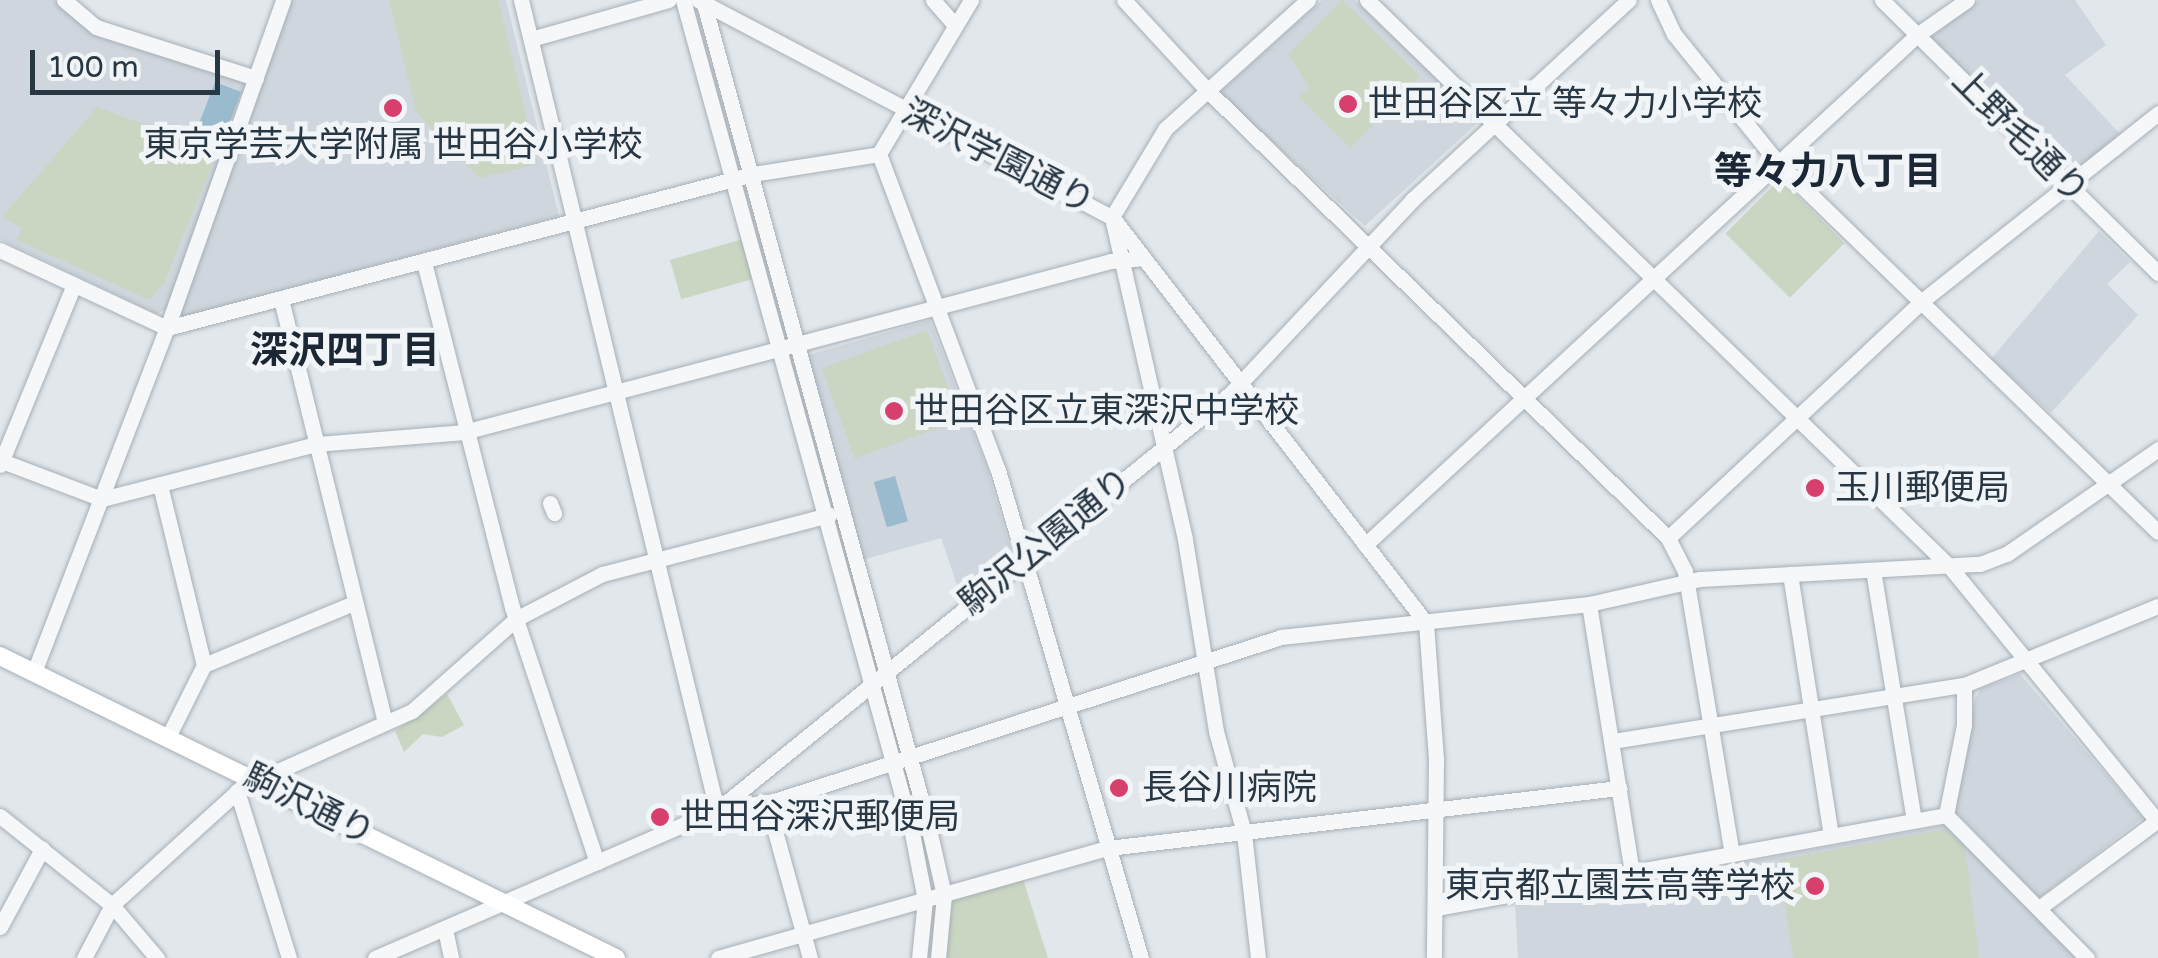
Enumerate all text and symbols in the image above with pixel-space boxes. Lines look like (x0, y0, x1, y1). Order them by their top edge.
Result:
scale bar (35, 30, 225, 92)
text: 100 m (47, 49, 139, 86)
street label: 上野毛通り (1943, 59, 2097, 213)
place label: 世田谷区立 等々力小学校 (1368, 83, 1762, 125)
street label: 深沢学園通り (895, 91, 1101, 223)
marker: 世田谷区立 等々力小学校 (1337, 93, 1359, 115)
marker: 東京学芸大学附属 世田谷小学校 (382, 97, 404, 119)
place label: 東京学芸大学附属 世田谷小学校 (143, 124, 643, 166)
district label: 等々力八丁目 (1714, 150, 1942, 196)
district label: 深沢四丁目 (250, 329, 440, 375)
place label: 世田谷区立東深沢中学校 (914, 390, 1299, 432)
marker: 世田谷区立東深沢中学校 (883, 400, 905, 422)
street label: 駒沢公園通り (951, 460, 1141, 624)
place label: 玉川郵便局 (1835, 467, 2010, 509)
marker: 玉川郵便局 (1804, 477, 1826, 499)
street label: 駒沢通り (237, 755, 381, 855)
place label: 長谷川病院 (1142, 767, 1317, 809)
marker: 長谷川病院 (1106, 775, 1132, 801)
place label: 世田谷深沢郵便局 (680, 796, 960, 838)
marker: 世田谷深沢郵便局 (649, 806, 671, 828)
place label: 東京都立園芸高等学校 (1445, 865, 1795, 907)
marker: 東京都立園芸高等学校 (1804, 875, 1826, 897)

